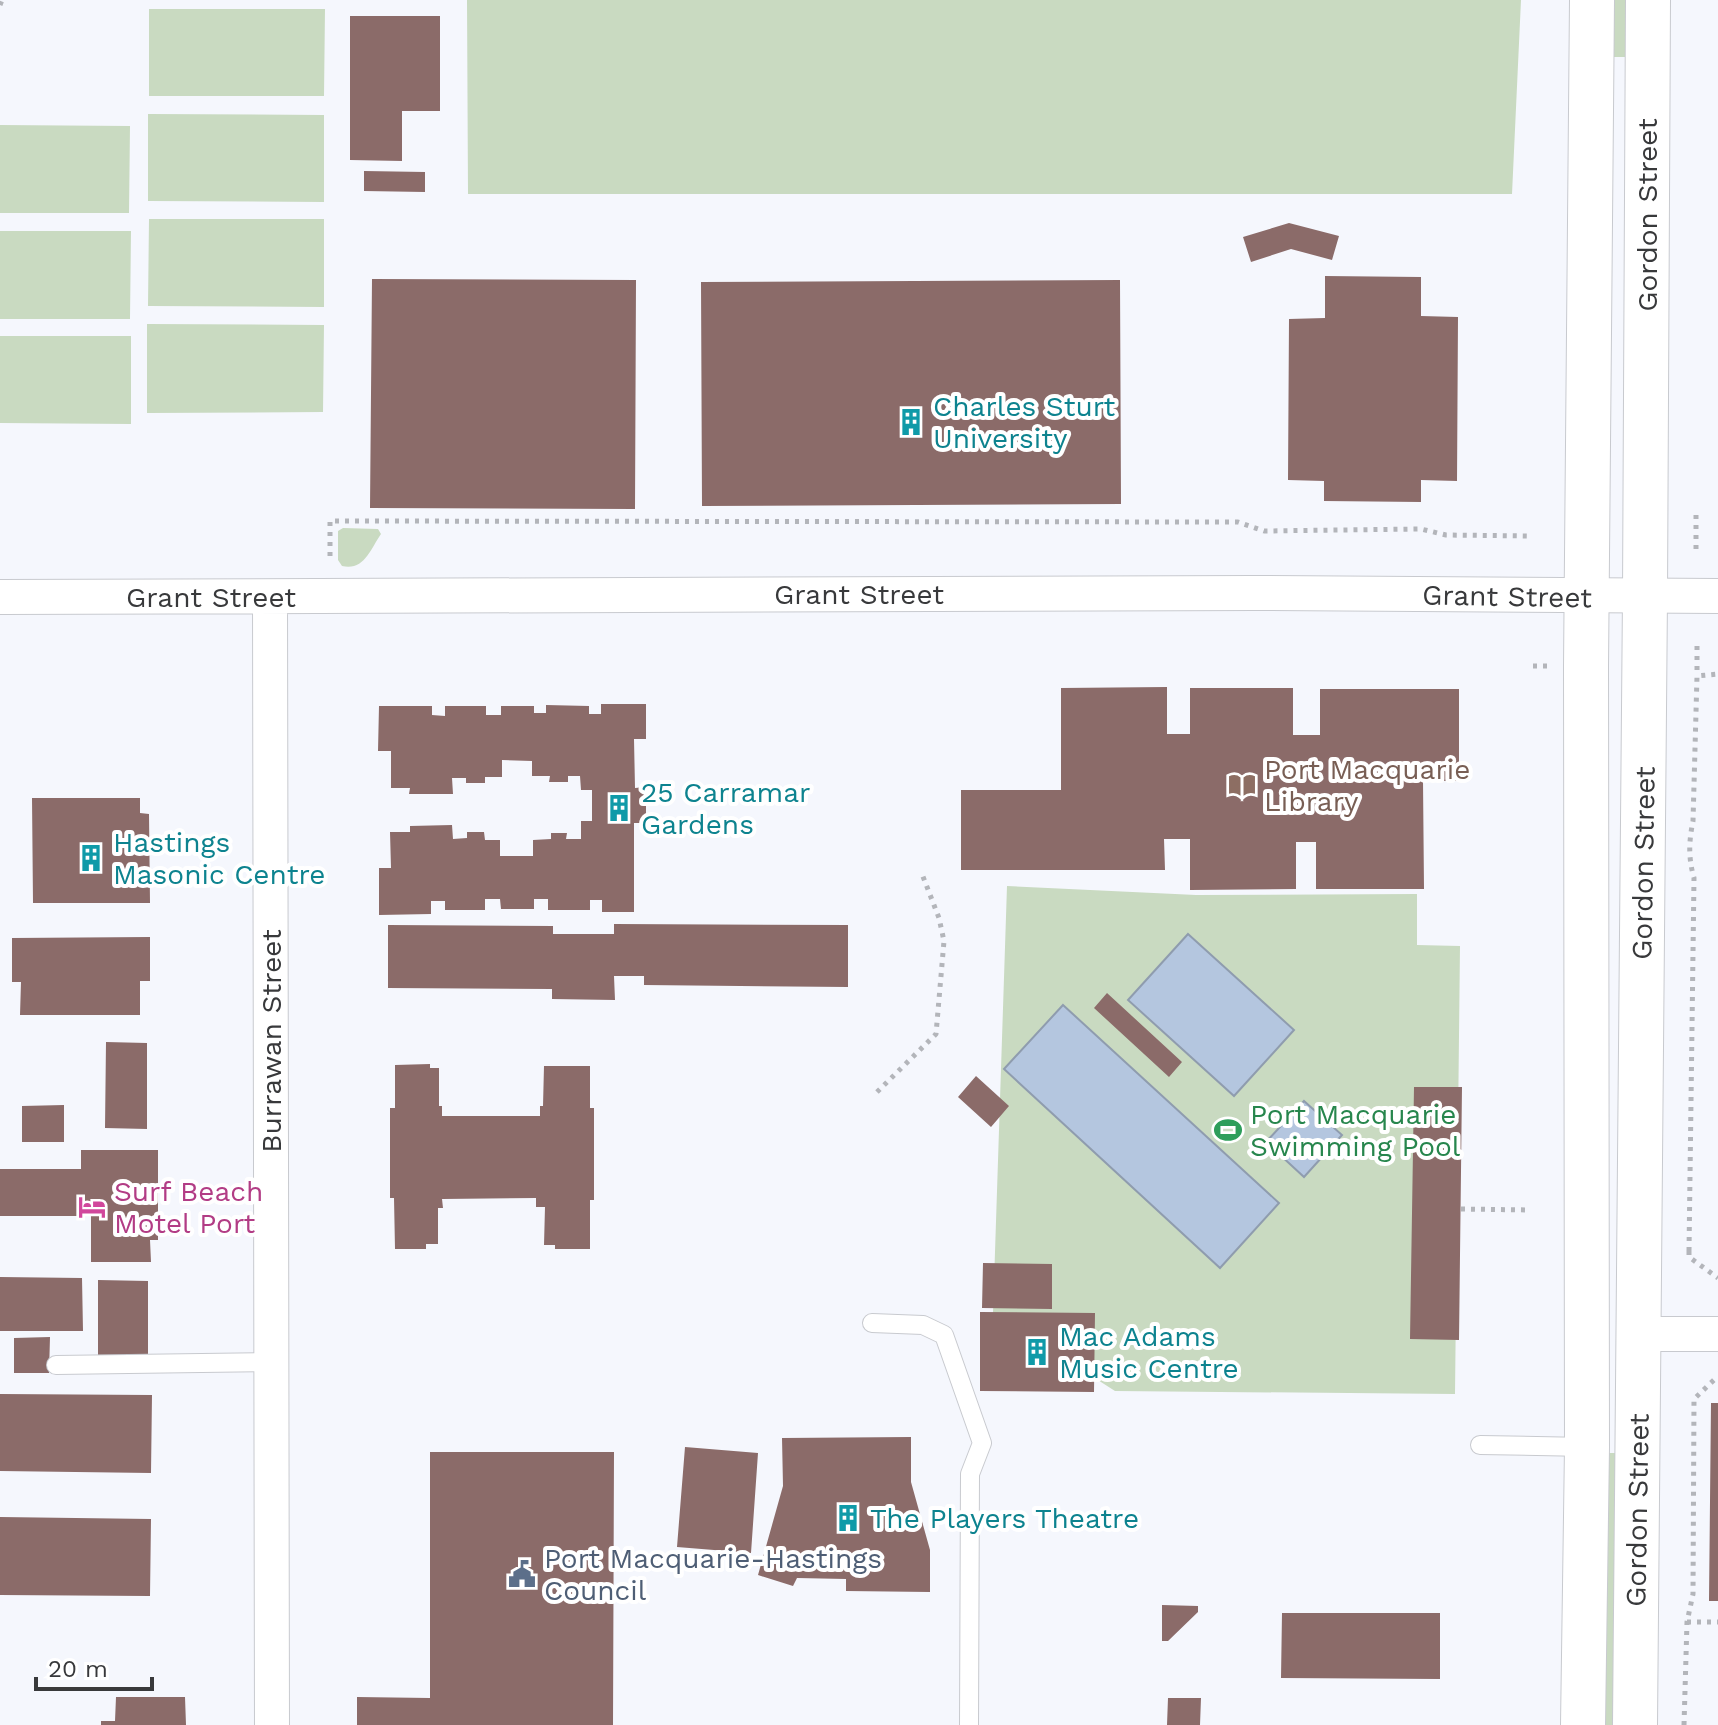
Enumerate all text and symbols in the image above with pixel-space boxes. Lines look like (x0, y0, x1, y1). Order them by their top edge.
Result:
street label: Gordon Street (1631, 118, 1664, 312)
place label: Charles Sturt University (933, 390, 1115, 455)
building icon: Charles Sturt University (896, 407, 926, 437)
street label: Grant Street (774, 578, 944, 611)
street label: Grant Street (1422, 579, 1592, 614)
street label: Grant Street (126, 581, 296, 614)
place label: Port Macquarie Library (1264, 753, 1470, 818)
street label: Gordon Street (1625, 766, 1662, 960)
library icon: Port Macquarie Library (1227, 770, 1257, 800)
place label: 25 Carramar Gardens (641, 776, 811, 841)
building icon: 25 Carramar Gardens (604, 793, 634, 823)
place label: Hastings Masonic Centre (113, 826, 326, 891)
building icon: Hastings Masonic Centre (76, 843, 106, 873)
street label: Burrawan Street (255, 929, 288, 1153)
place label: Port Macquarie Swimming Pool (1250, 1098, 1461, 1163)
sports icon: Port Macquarie Swimming Pool (1213, 1115, 1243, 1145)
place label: Surf Beach Motel Port (114, 1175, 263, 1240)
hotel icon: Surf Beach Motel Port (77, 1192, 107, 1222)
place label: Mac Adams Music Centre (1059, 1320, 1239, 1385)
building icon: Mac Adams Music Centre (1022, 1337, 1052, 1367)
street label: Gordon Street (1619, 1413, 1656, 1607)
place label: The Players Theatre (870, 1502, 1139, 1535)
building icon: The Players Theatre (833, 1503, 863, 1533)
place label: Port Macquarie-Hastings Council (544, 1542, 882, 1607)
public building icon: Port Macquarie-Hastings Council (507, 1559, 537, 1589)
scale bar (36, 1641, 152, 1691)
text: 20 m (48, 1655, 108, 1683)

